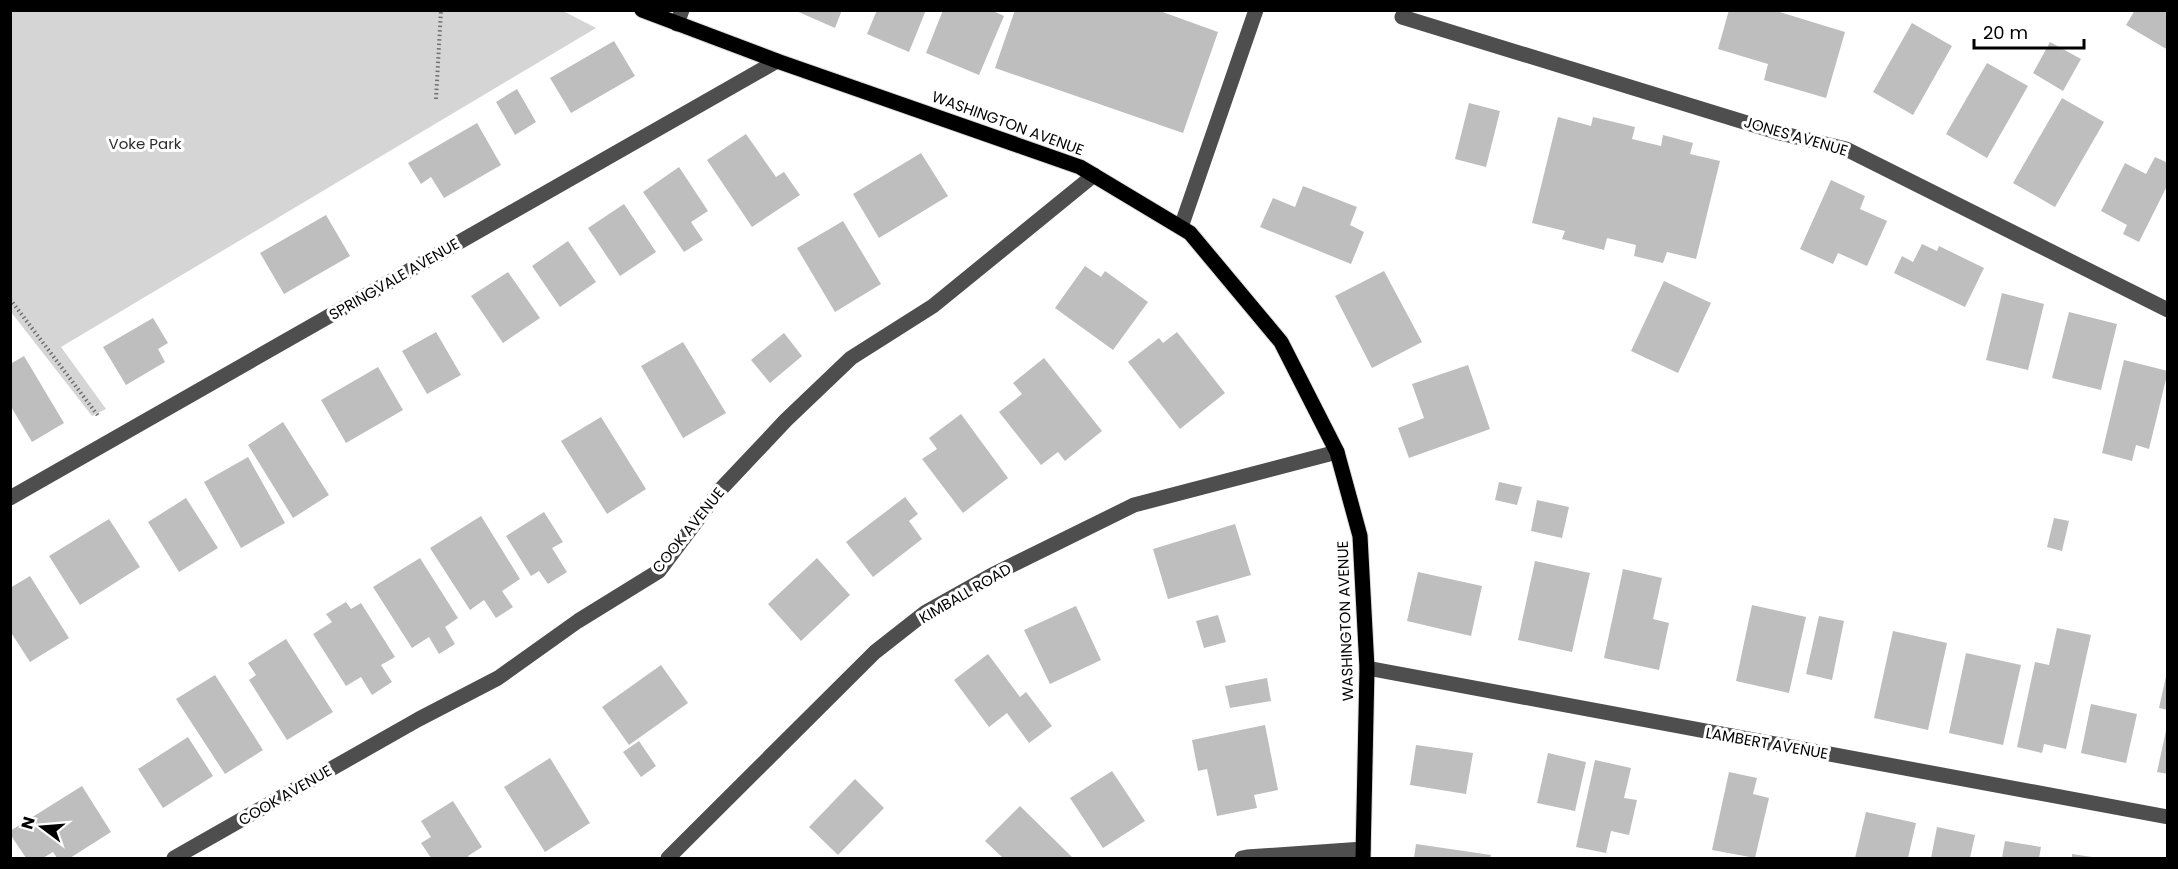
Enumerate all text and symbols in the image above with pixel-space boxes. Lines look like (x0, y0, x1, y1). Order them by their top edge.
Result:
scale bar (1974, 12, 2084, 50)
text: 20 m (1983, 20, 2028, 45)
street label: WASHINGTON AVENUE (929, 86, 1087, 160)
street label: JONES AVENUE (1742, 111, 1850, 161)
park label: Voke Park (109, 133, 182, 154)
street label: SPRINGVALE AVENUE (325, 233, 463, 325)
street label: COOK AVENUE (647, 483, 729, 577)
street label: WASHINGTON AVENUE (1332, 540, 1358, 702)
street label: KIMBALL ROAD (915, 558, 1015, 628)
street label: LAMBERT AVENUE (1704, 722, 1830, 764)
street label: COOK AVENUE (235, 760, 335, 830)
north arrow (12, 797, 72, 857)
text: N (15, 814, 41, 832)

